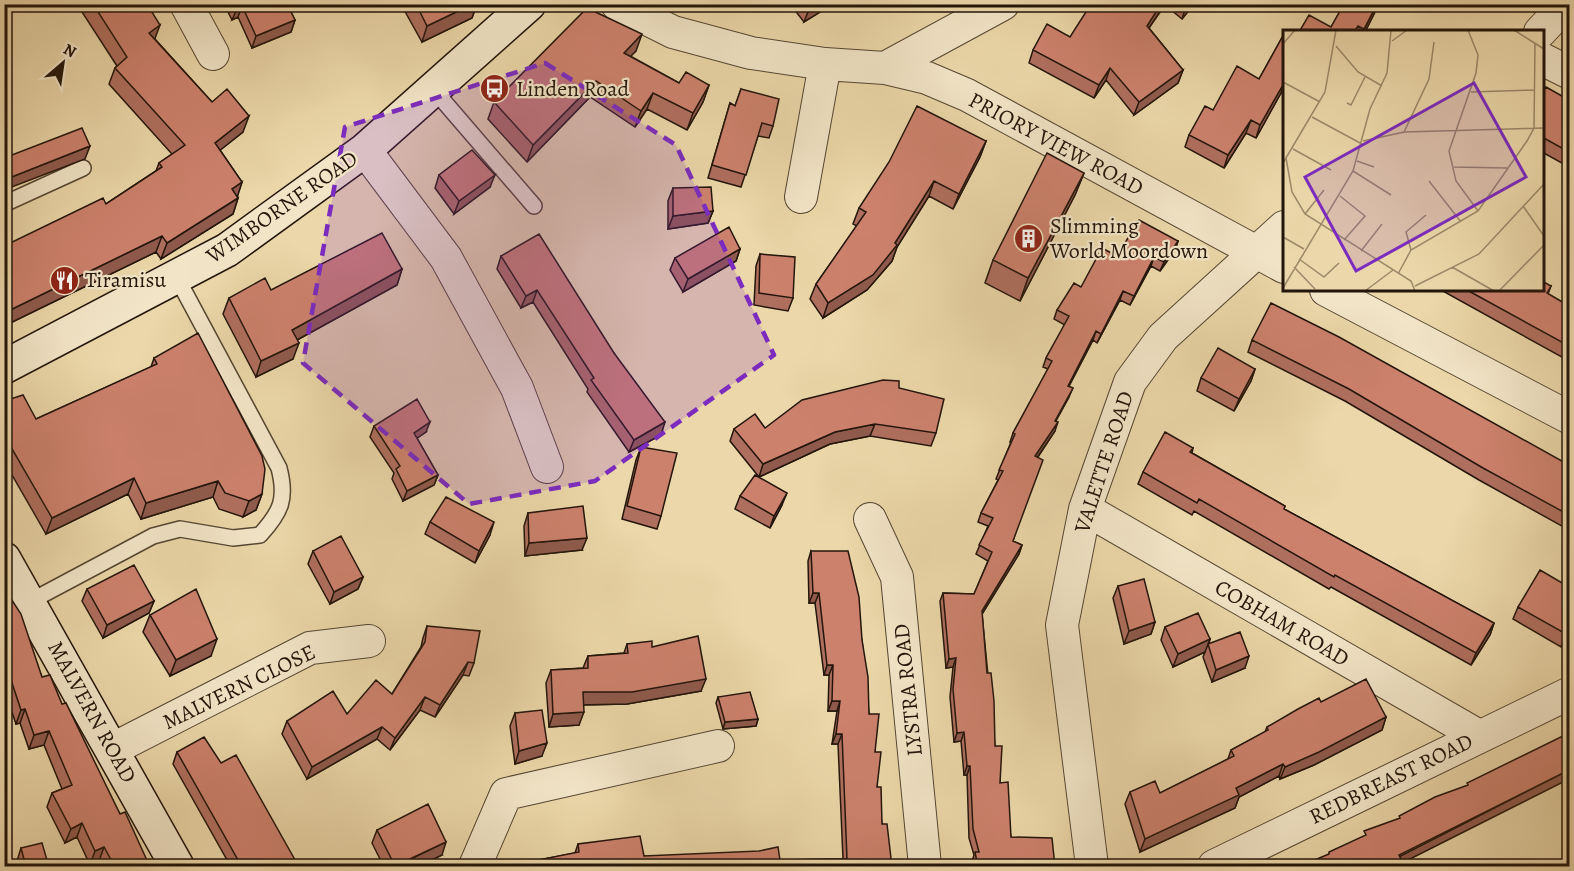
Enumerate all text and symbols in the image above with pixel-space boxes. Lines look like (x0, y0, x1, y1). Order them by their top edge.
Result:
inset map (1283, 30, 1544, 291)
north arrow (33, 33, 93, 93)
text: N (59, 38, 81, 63)
bus stop icon: Linden Road (479, 73, 511, 105)
place label: Linden Road (516, 74, 629, 104)
street label: PRIORY VIEW ROAD (963, 85, 1149, 203)
street label: WIMBORNE ROAD (199, 143, 364, 271)
place label: Slimming World Moordown (1049, 211, 1208, 266)
building icon: Slimming World Moordown (1013, 223, 1045, 255)
restaurant icon: Tiramisu (48, 264, 80, 296)
place label: Tiramisu (85, 265, 166, 295)
street label: VALETTE ROAD (1067, 387, 1141, 538)
street label: COBHAM ROAD (1209, 572, 1355, 674)
street label: LYSTRA ROAD (886, 622, 930, 758)
street label: MALVERN ROAD (40, 635, 144, 789)
street label: MALVERN CLOSE (158, 637, 320, 737)
street label: REDBREAST ROAD (1304, 726, 1478, 832)

